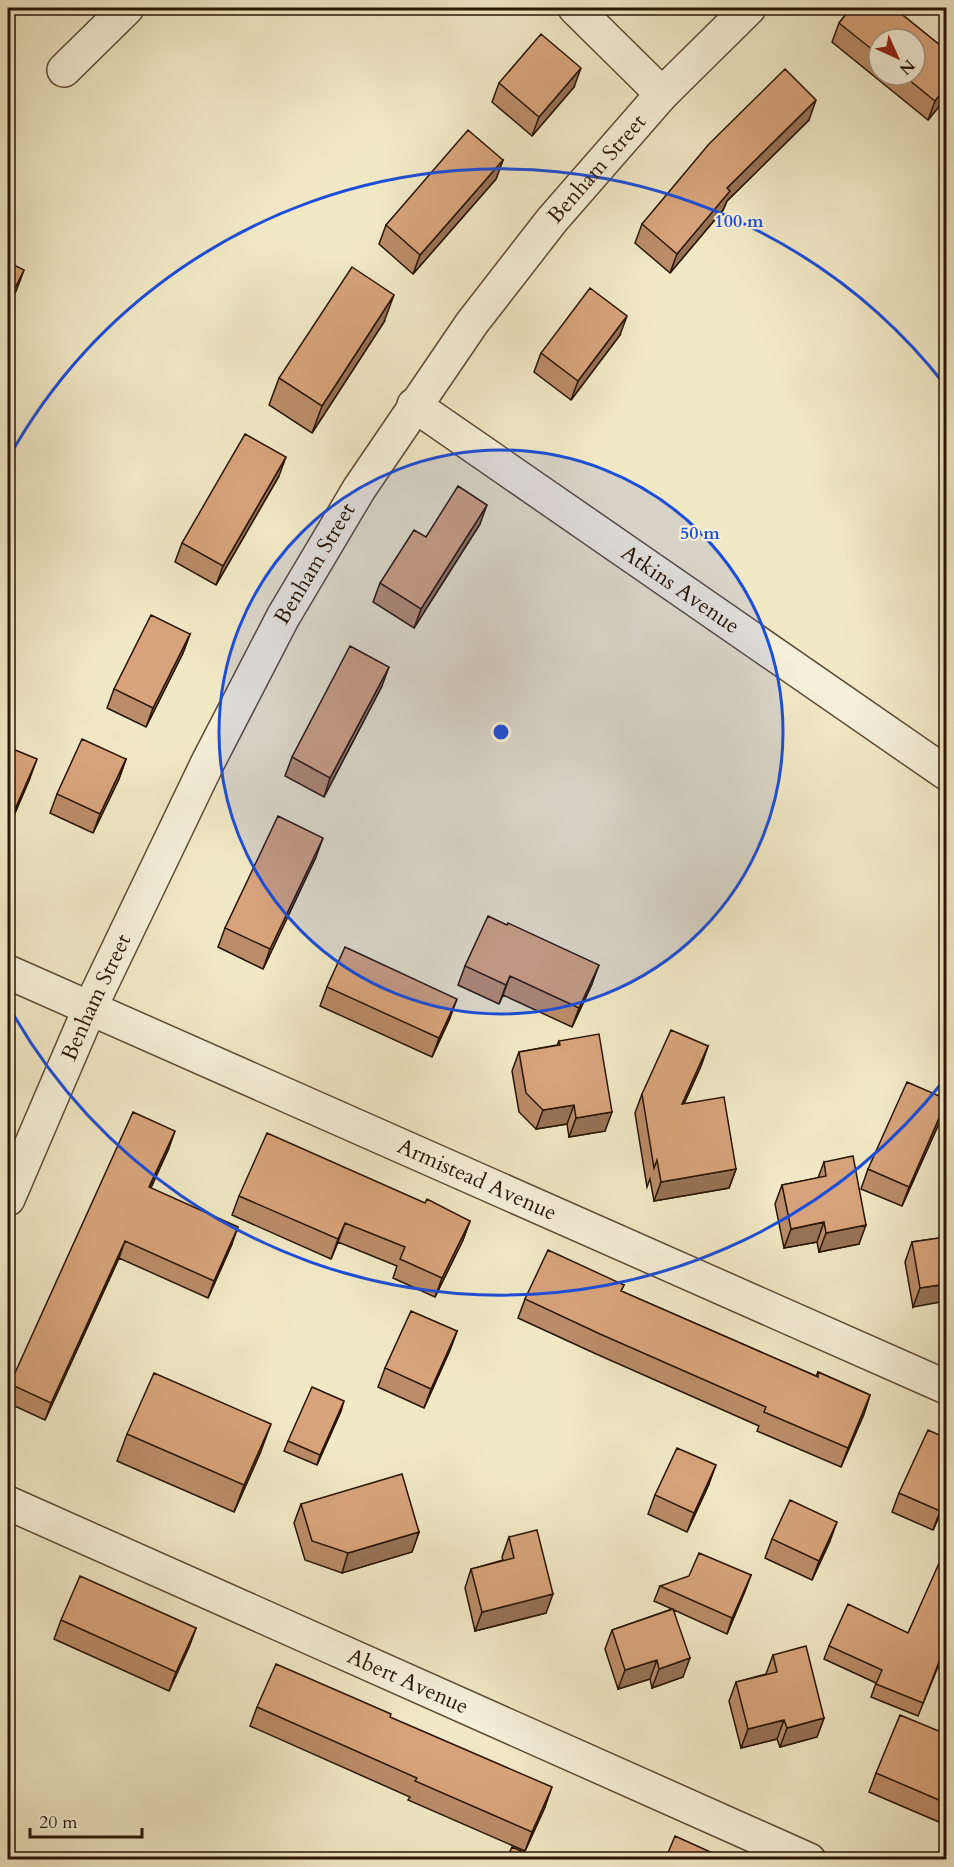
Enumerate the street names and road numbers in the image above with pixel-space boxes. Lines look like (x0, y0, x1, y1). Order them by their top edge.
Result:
street label: Benham Street (540, 107, 653, 230)
street label: Benham Street (267, 497, 362, 630)
street label: Atkins Avenue (615, 538, 746, 641)
street label: Benham Street (54, 929, 138, 1065)
street label: Armistead Avenue (393, 1131, 562, 1228)
street label: Abert Avenue (343, 1641, 473, 1721)

